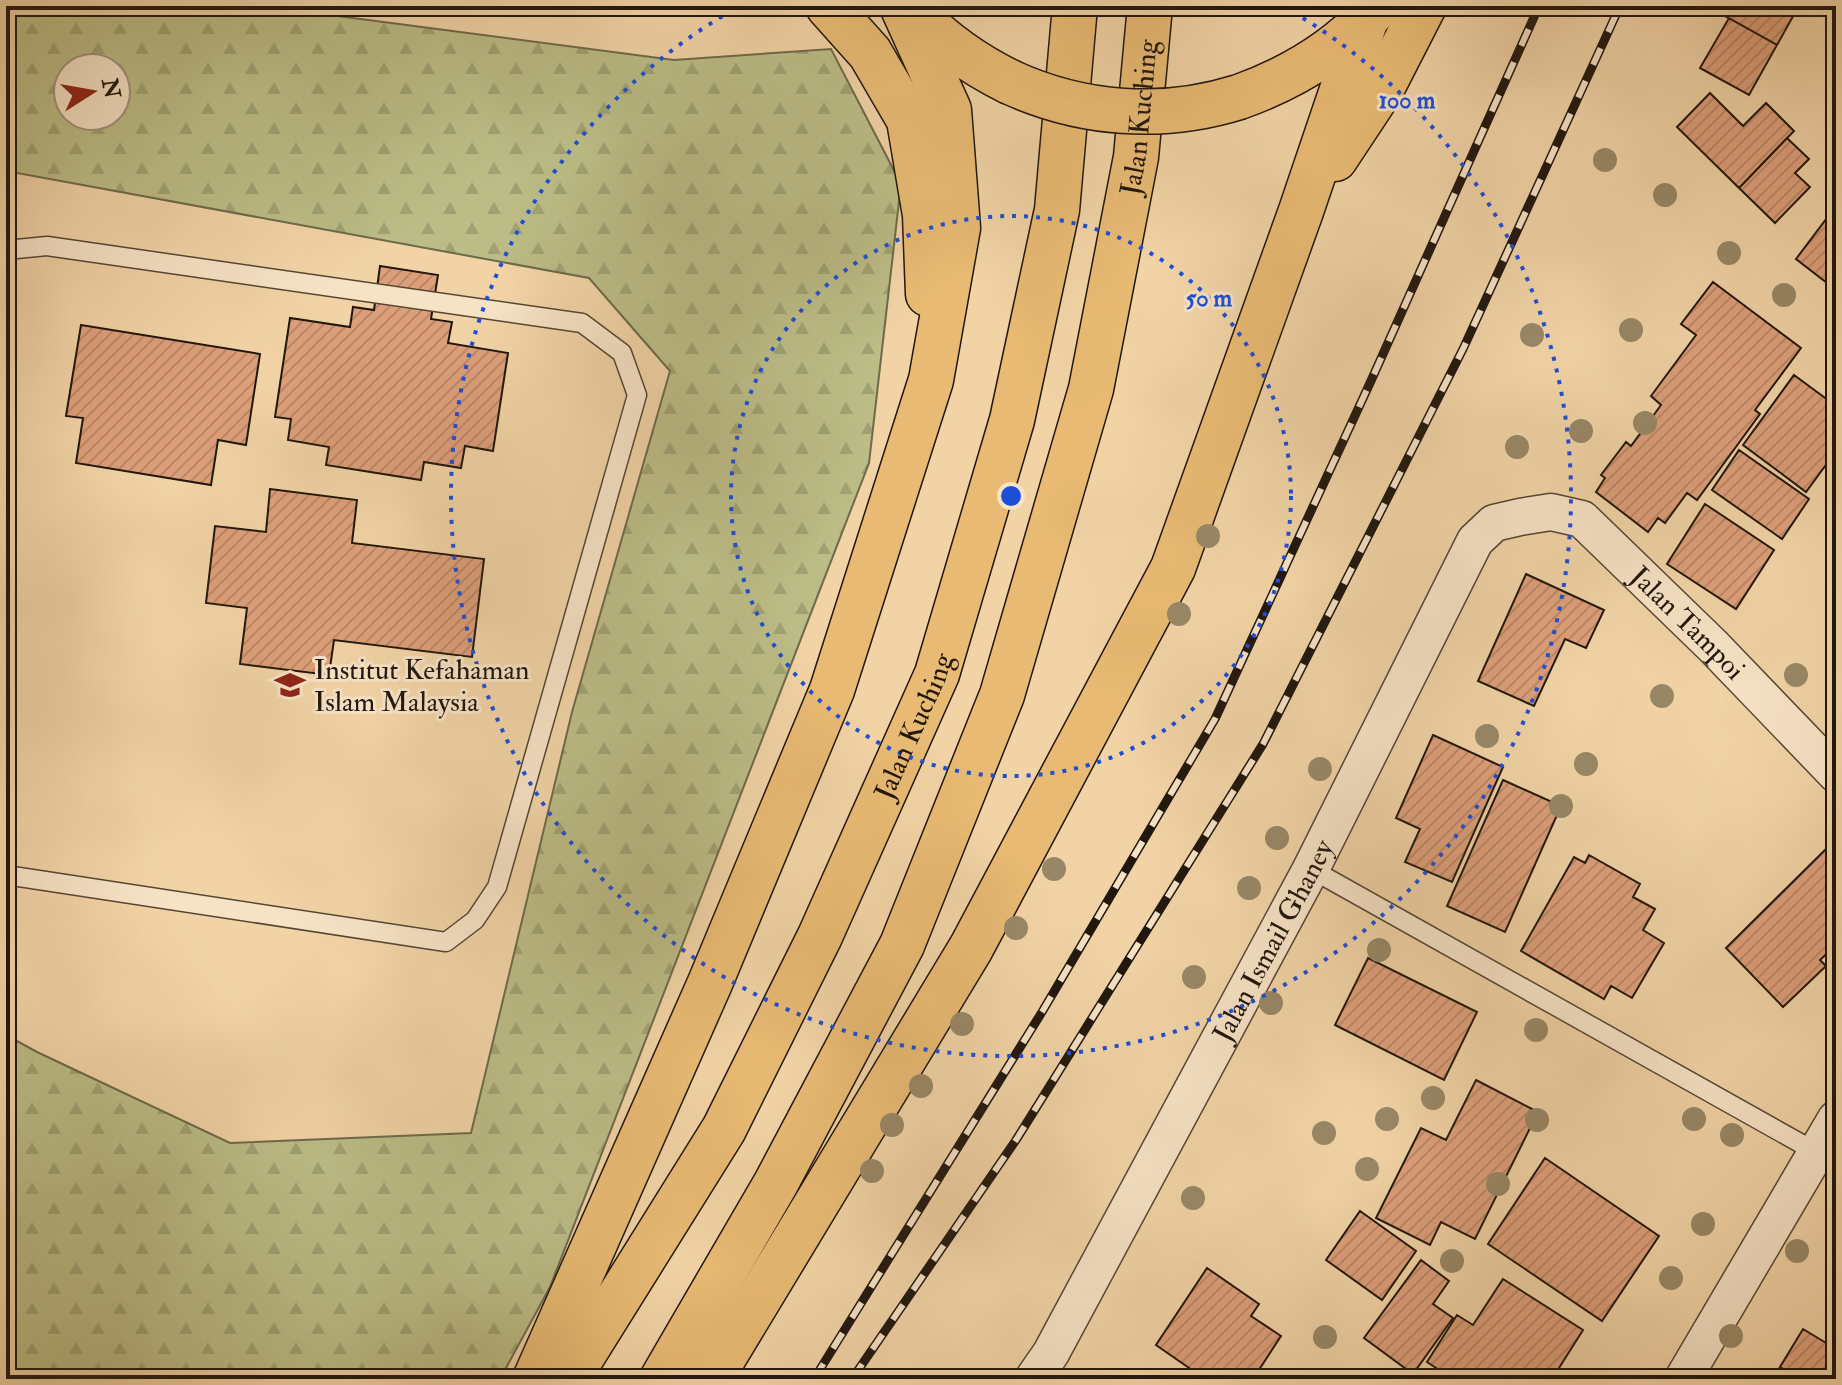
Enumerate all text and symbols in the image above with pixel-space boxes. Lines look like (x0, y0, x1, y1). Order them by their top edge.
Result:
street label: Jalan Kuching (1113, 37, 1166, 199)
north arrow (52, 52, 132, 132)
text: N (95, 75, 126, 101)
text: 100 m (1379, 85, 1436, 116)
text: 50 m (1186, 283, 1233, 314)
centre of rings (997, 482, 1025, 510)
street label: Jalan Tampoi (1622, 559, 1752, 688)
street label: Jalan Kuching (867, 648, 962, 806)
place label: Institut Kefahaman Islam Malaysia (314, 653, 530, 720)
school or university icon: Institut Kefahaman Islam Malaysia (273, 668, 307, 702)
street label: Jalan Ismail Ghaney (1205, 833, 1342, 1049)

